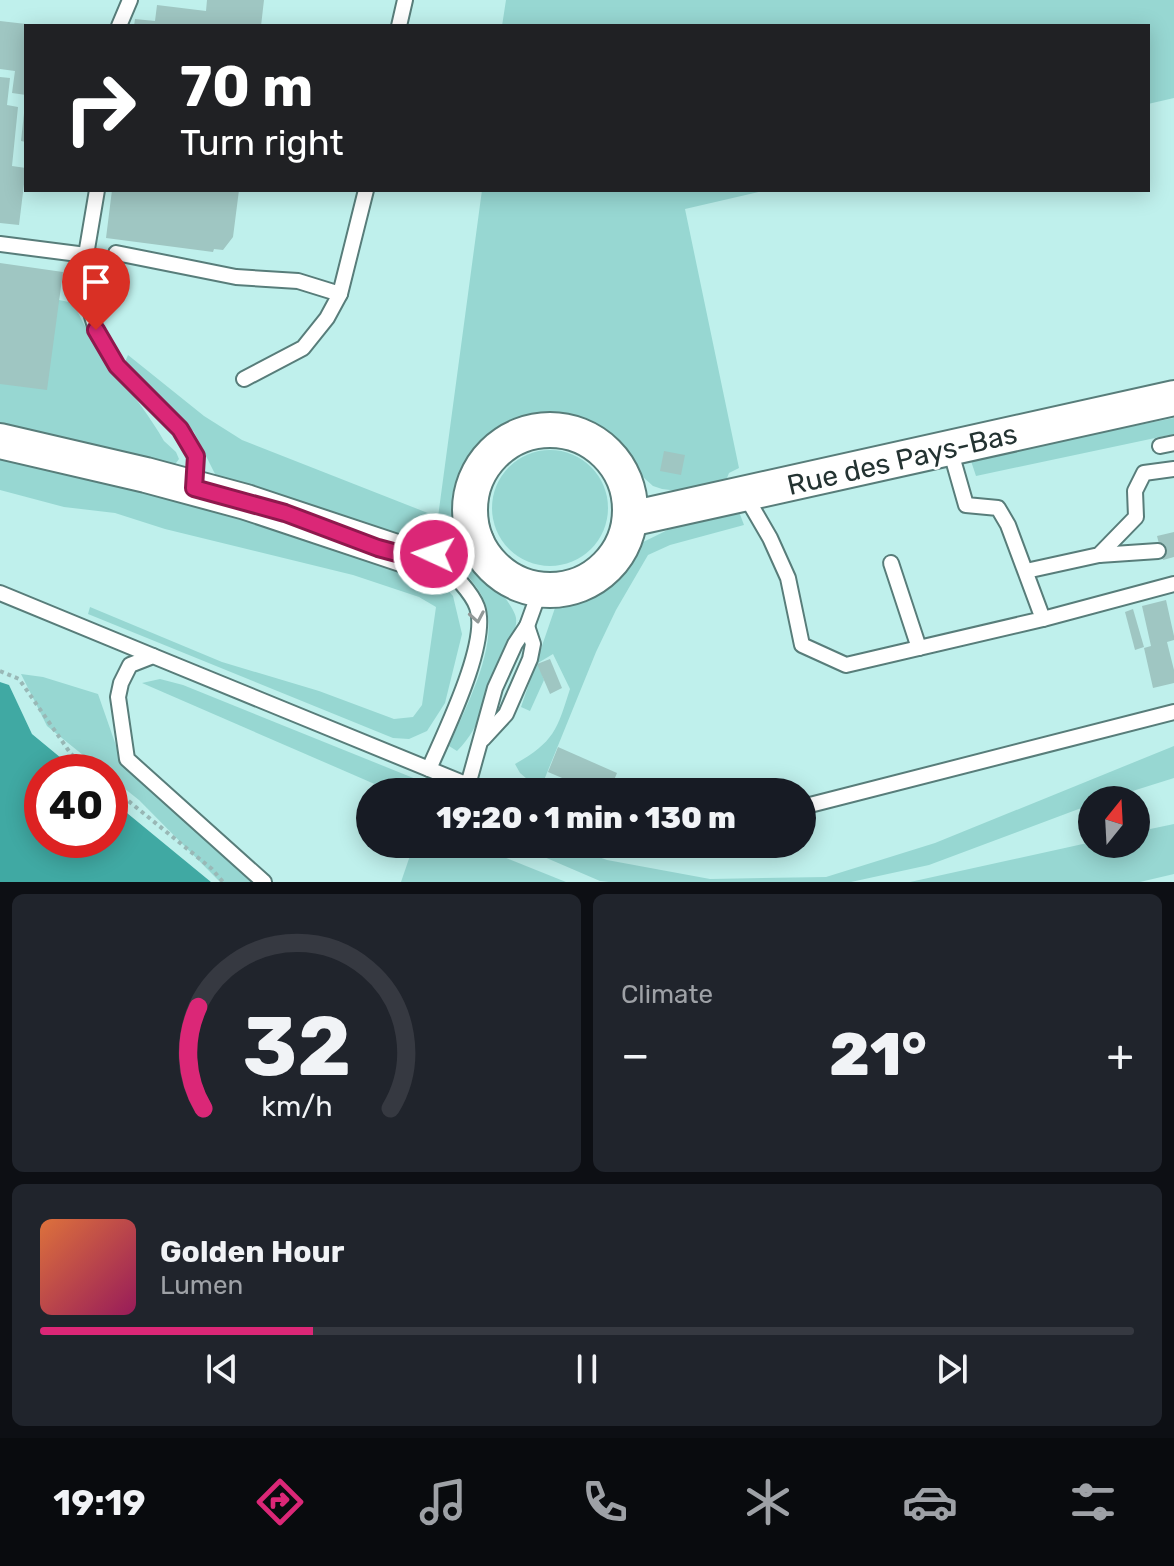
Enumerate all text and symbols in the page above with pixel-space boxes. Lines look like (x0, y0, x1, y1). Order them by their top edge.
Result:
text: 70 m (180, 54, 313, 120)
icon: right (48, 56, 152, 160)
text: Turn right (180, 121, 344, 164)
pin (62, 248, 130, 330)
icon: arrive (74, 260, 118, 304)
street label: Rue des Pays-Bas (784, 417, 1020, 502)
position arrow (392, 512, 476, 596)
one-way arrow (468, 610, 485, 623)
speed limit sign: 40 (24, 754, 128, 858)
north arrow (1078, 786, 1150, 858)
map controls (1078, 786, 1150, 858)
text: 19:20 · 1 min · 130 m (436, 800, 736, 836)
text: Climate (621, 979, 713, 1010)
text: 32 (242, 997, 351, 1096)
text: 21° (829, 1019, 927, 1090)
text: − (621, 1029, 650, 1081)
text: + (1107, 1029, 1134, 1081)
text: km/h (261, 1089, 332, 1123)
text: Golden Hour (160, 1234, 344, 1270)
text: Lumen (160, 1270, 243, 1301)
icon: previous (200, 1347, 244, 1391)
icon: pause (565, 1347, 609, 1391)
icon: next (930, 1347, 974, 1391)
icon: directions (252, 1474, 308, 1530)
icon: music (415, 1474, 471, 1530)
icon: phone (577, 1474, 633, 1530)
icon: climate (740, 1474, 796, 1530)
icon: car (902, 1474, 958, 1530)
icon: filters (1065, 1474, 1121, 1530)
text: 19:19 (53, 1481, 146, 1524)

